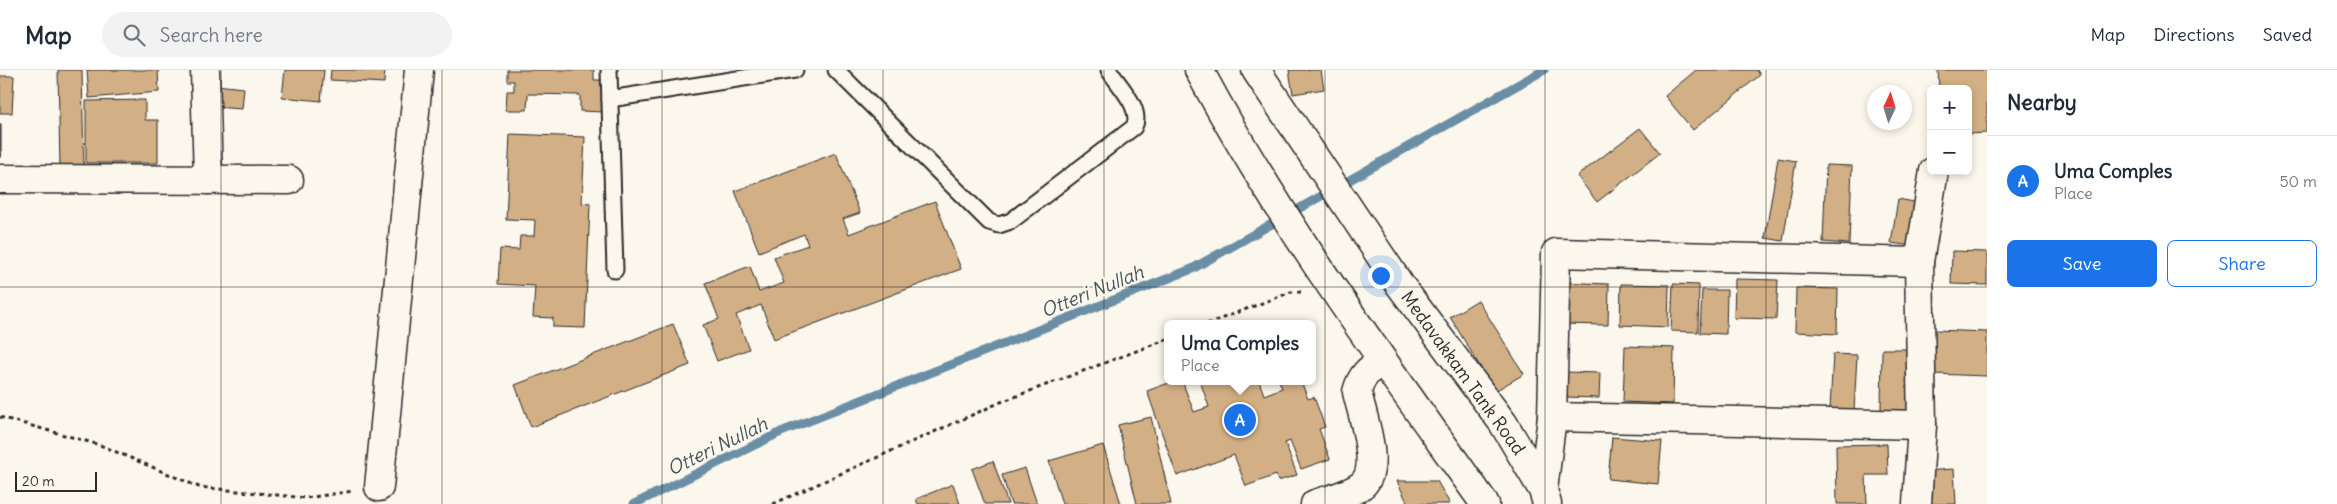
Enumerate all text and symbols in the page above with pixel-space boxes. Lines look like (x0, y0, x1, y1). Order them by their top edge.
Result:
search box (102, 12, 452, 57)
text: Map (25, 20, 72, 50)
icon: search (120, 21, 148, 49)
text: Search here (160, 23, 263, 47)
text: Map (2090, 23, 2125, 46)
text: Directions (2153, 23, 2235, 46)
text: Saved (2263, 23, 2312, 46)
north arrow (1867, 85, 1912, 130)
map controls (1927, 85, 1972, 175)
button: + (1927, 85, 1972, 130)
text: Nearby (2007, 89, 2077, 116)
button: − (1927, 130, 1972, 175)
text: Uma Comples (2054, 159, 2172, 183)
text: A (2018, 171, 2028, 191)
text: 50 m (2279, 171, 2317, 191)
text: Place (2054, 183, 2093, 203)
button: Save (2007, 240, 2157, 287)
button: Share (2167, 240, 2317, 287)
water label: Otteri Nullah (1037, 259, 1148, 322)
your location (1368, 263, 1394, 289)
street label: Medavakkam Tank Road (1396, 286, 1531, 460)
popup (1164, 320, 1316, 385)
text: Uma Comples (1181, 331, 1299, 355)
text: Place (1181, 355, 1220, 375)
pin: A (1224, 401, 1256, 439)
water label: Otteri Nullah (663, 411, 772, 481)
scale bar (15, 469, 98, 492)
text: 20 m (22, 472, 55, 490)

